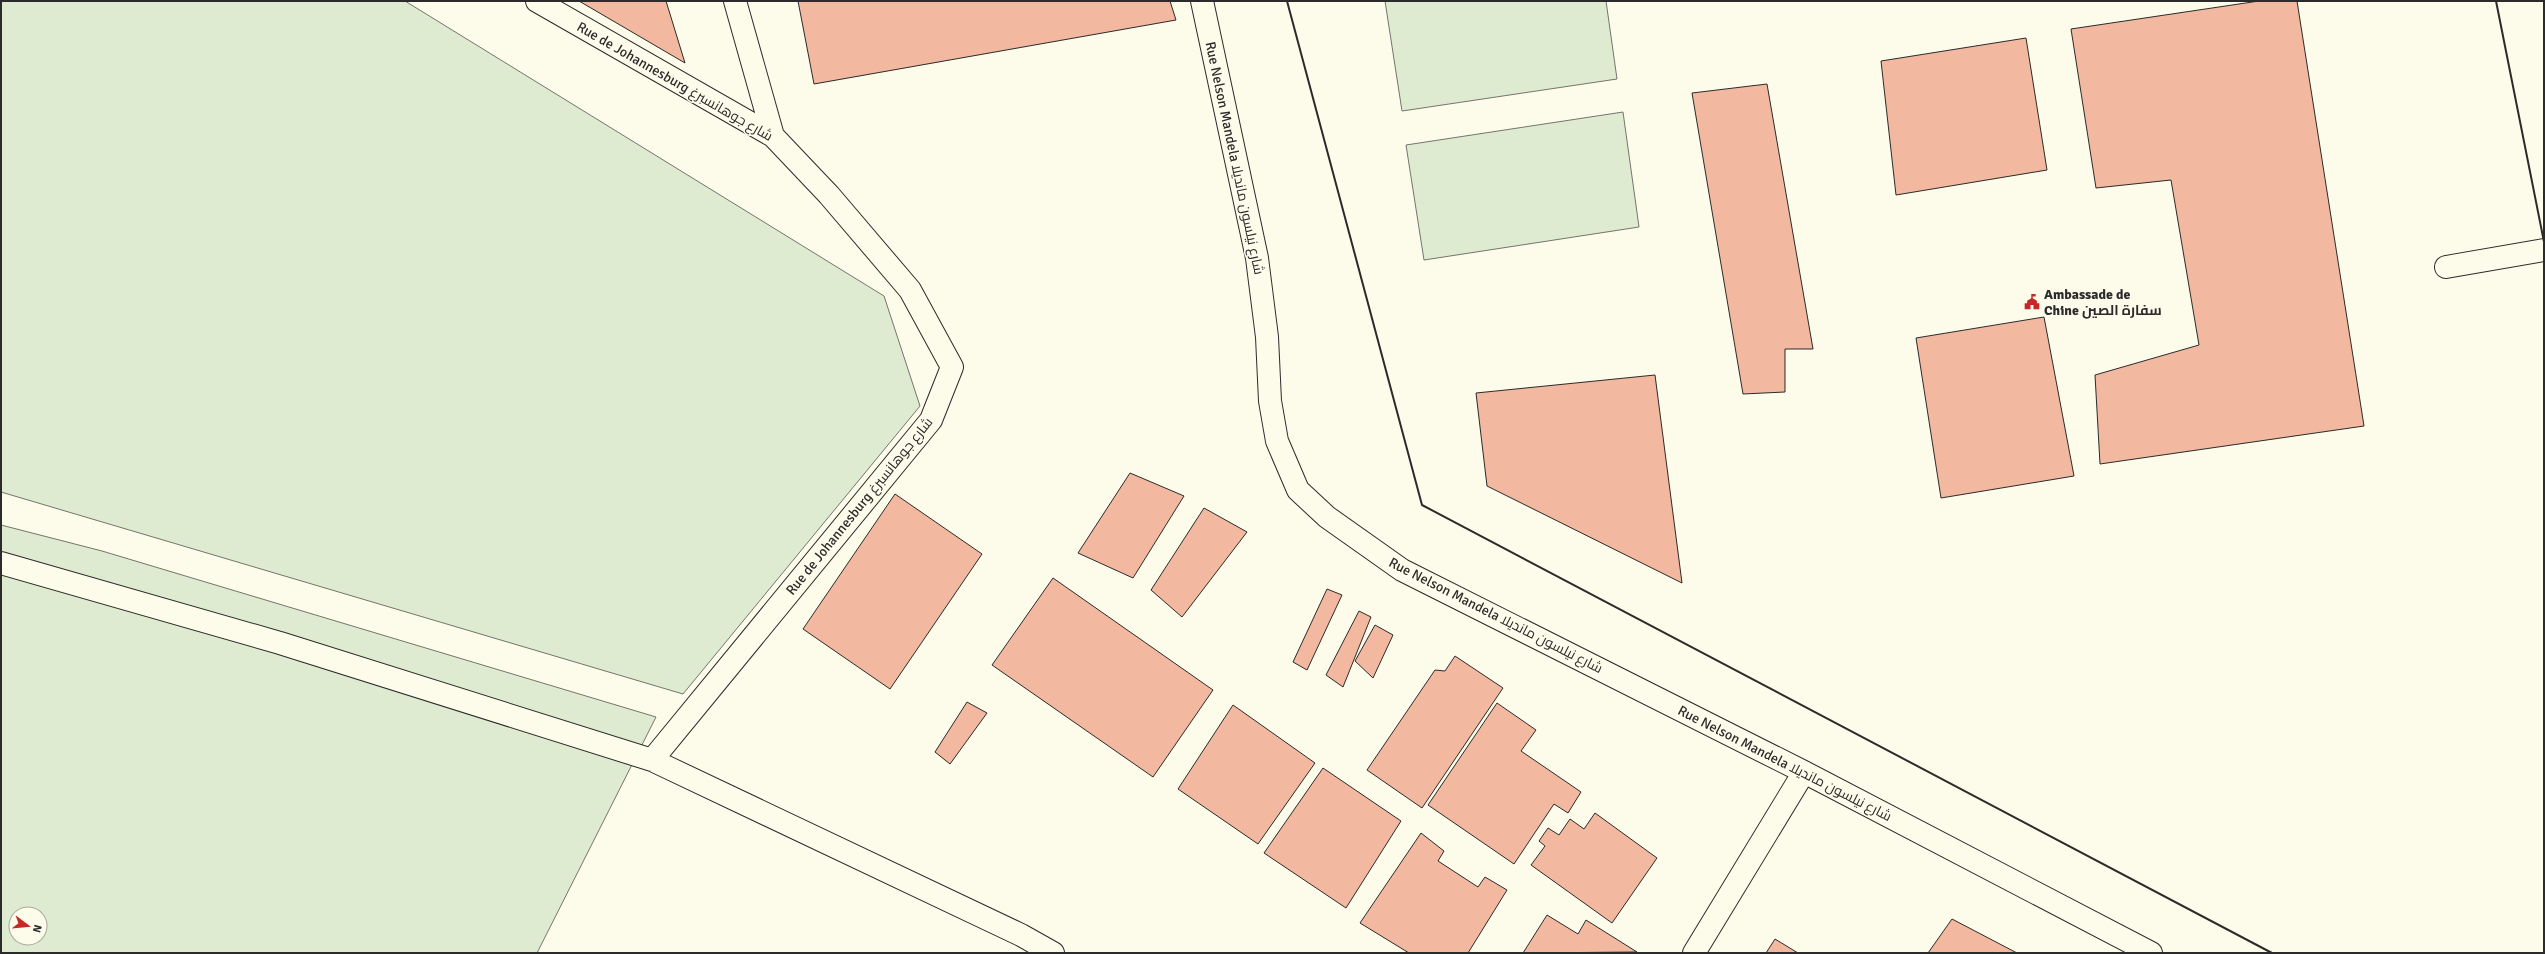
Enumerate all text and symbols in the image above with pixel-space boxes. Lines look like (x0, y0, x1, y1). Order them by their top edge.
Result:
street label: Rue de Johannesburg شارع جوهانسبرغ (574, 18, 776, 145)
street label: Rue Nelson Mandela شارع نيلسون مانديلا (1201, 40, 1268, 276)
place label: Ambassade de Chine سفارة الصين (2044, 286, 2162, 319)
public building icon: Ambassade de Chine سفارة الصين (2023, 293, 2041, 311)
street label: Rue de Johannesburg شارع جوهانسبرغ (782, 414, 936, 599)
street label: Rue Nelson Mandela شارع نيلسون مانديلا (1386, 554, 1606, 677)
street label: Rue Nelson Mandela شارع نيلسون مانديلا (1675, 702, 1895, 825)
north arrow (8, 906, 48, 946)
text: N (30, 923, 44, 934)

